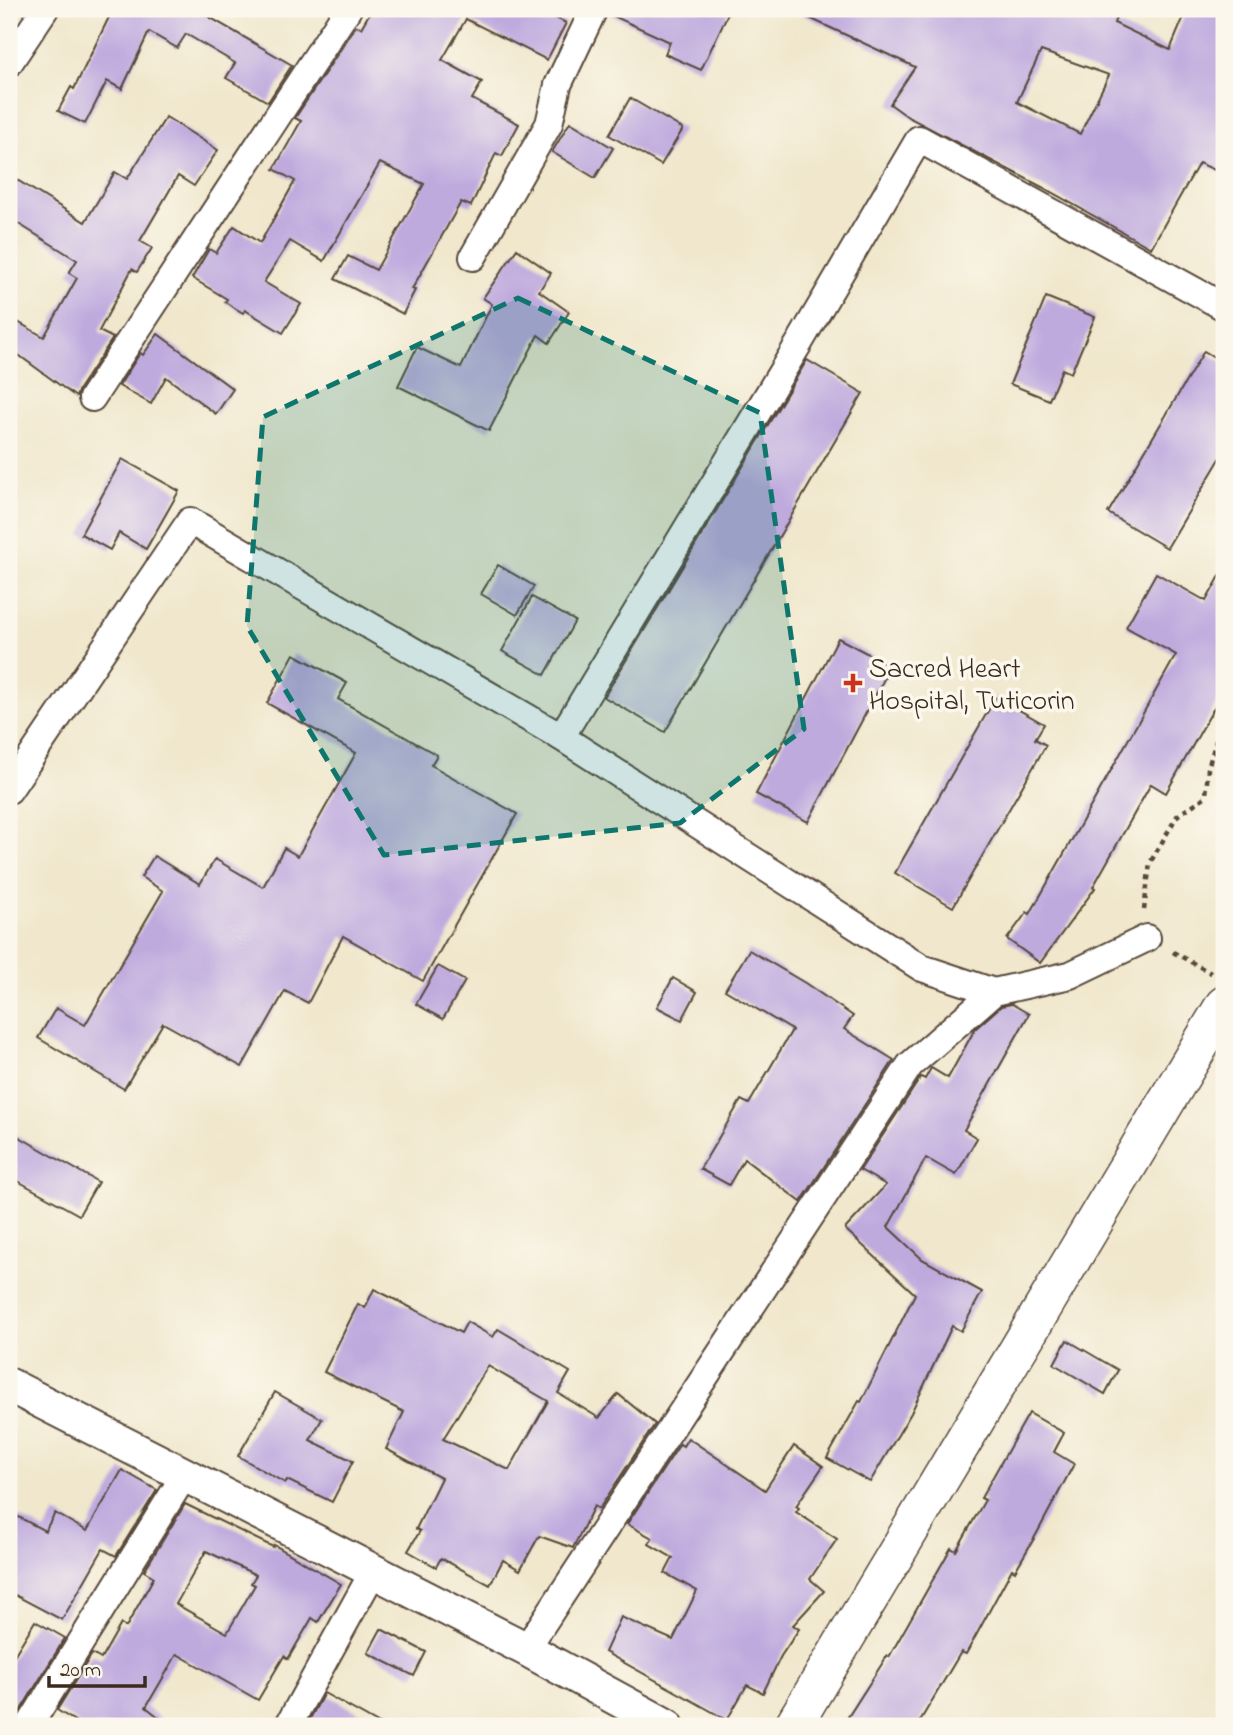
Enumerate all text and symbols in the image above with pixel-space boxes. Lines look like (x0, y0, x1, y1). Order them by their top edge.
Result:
place label: Sacred Heart Hospital, Tuticorin (869, 650, 1075, 723)
marker: Sacred Heart Hospital, Tuticorin (843, 673, 863, 693)
scale bar (49, 1644, 145, 1688)
text: 20 m (60, 1656, 101, 1686)

